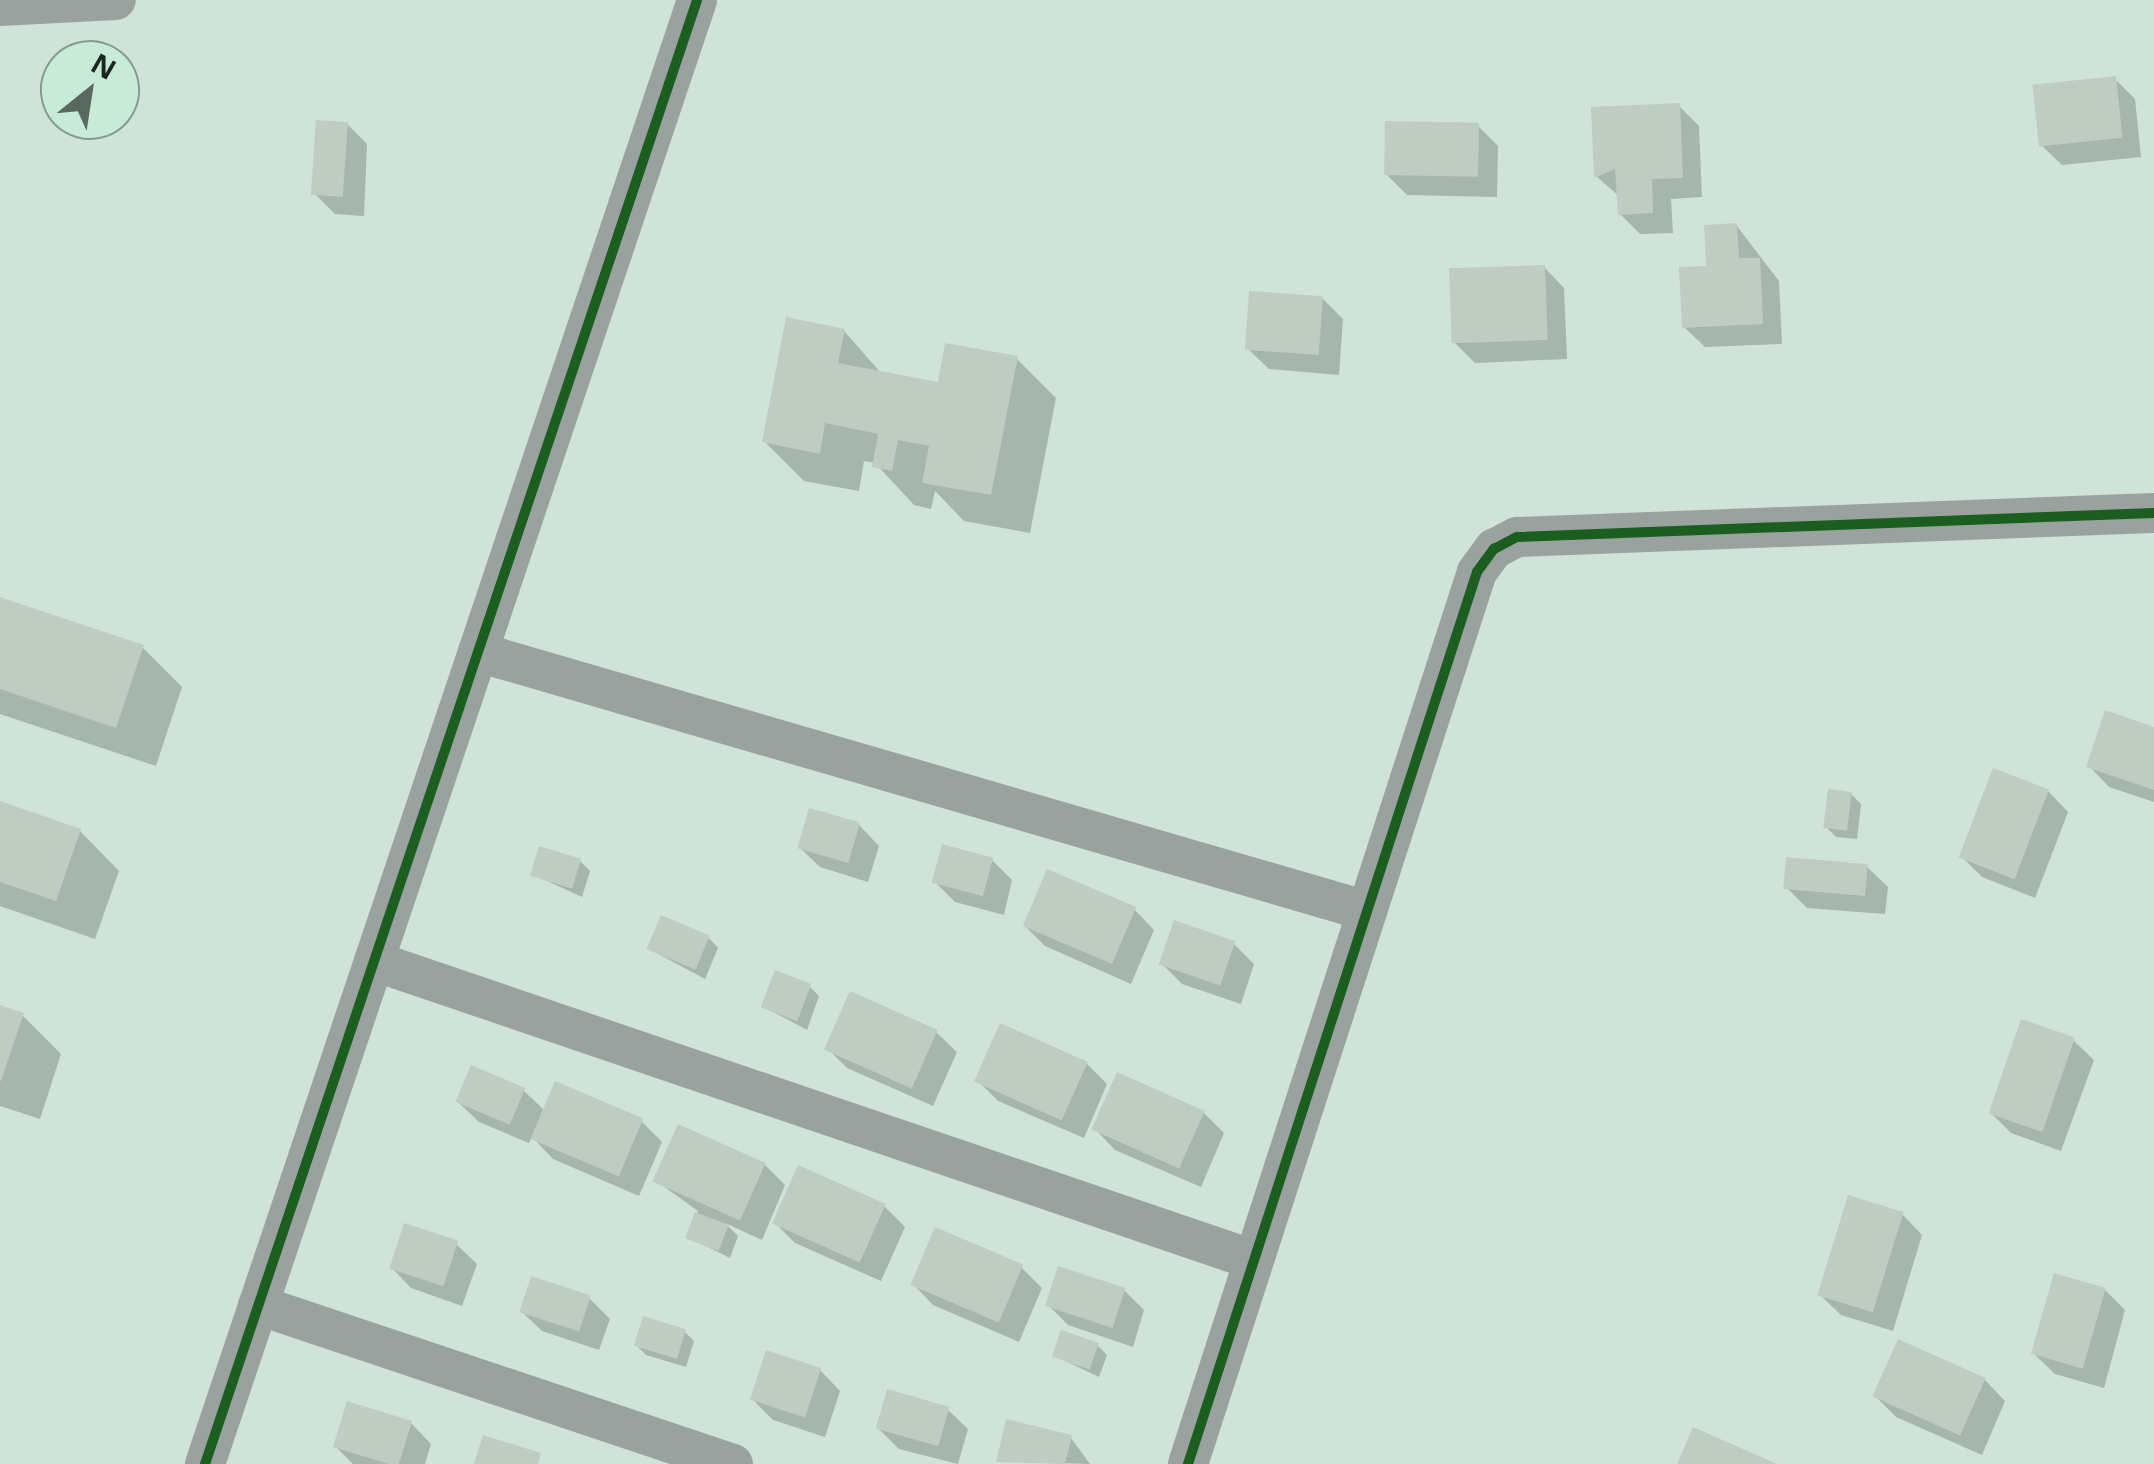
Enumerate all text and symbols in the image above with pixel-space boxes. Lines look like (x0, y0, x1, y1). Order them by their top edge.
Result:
north arrow (40, 40, 140, 140)
text: N (85, 44, 123, 88)

